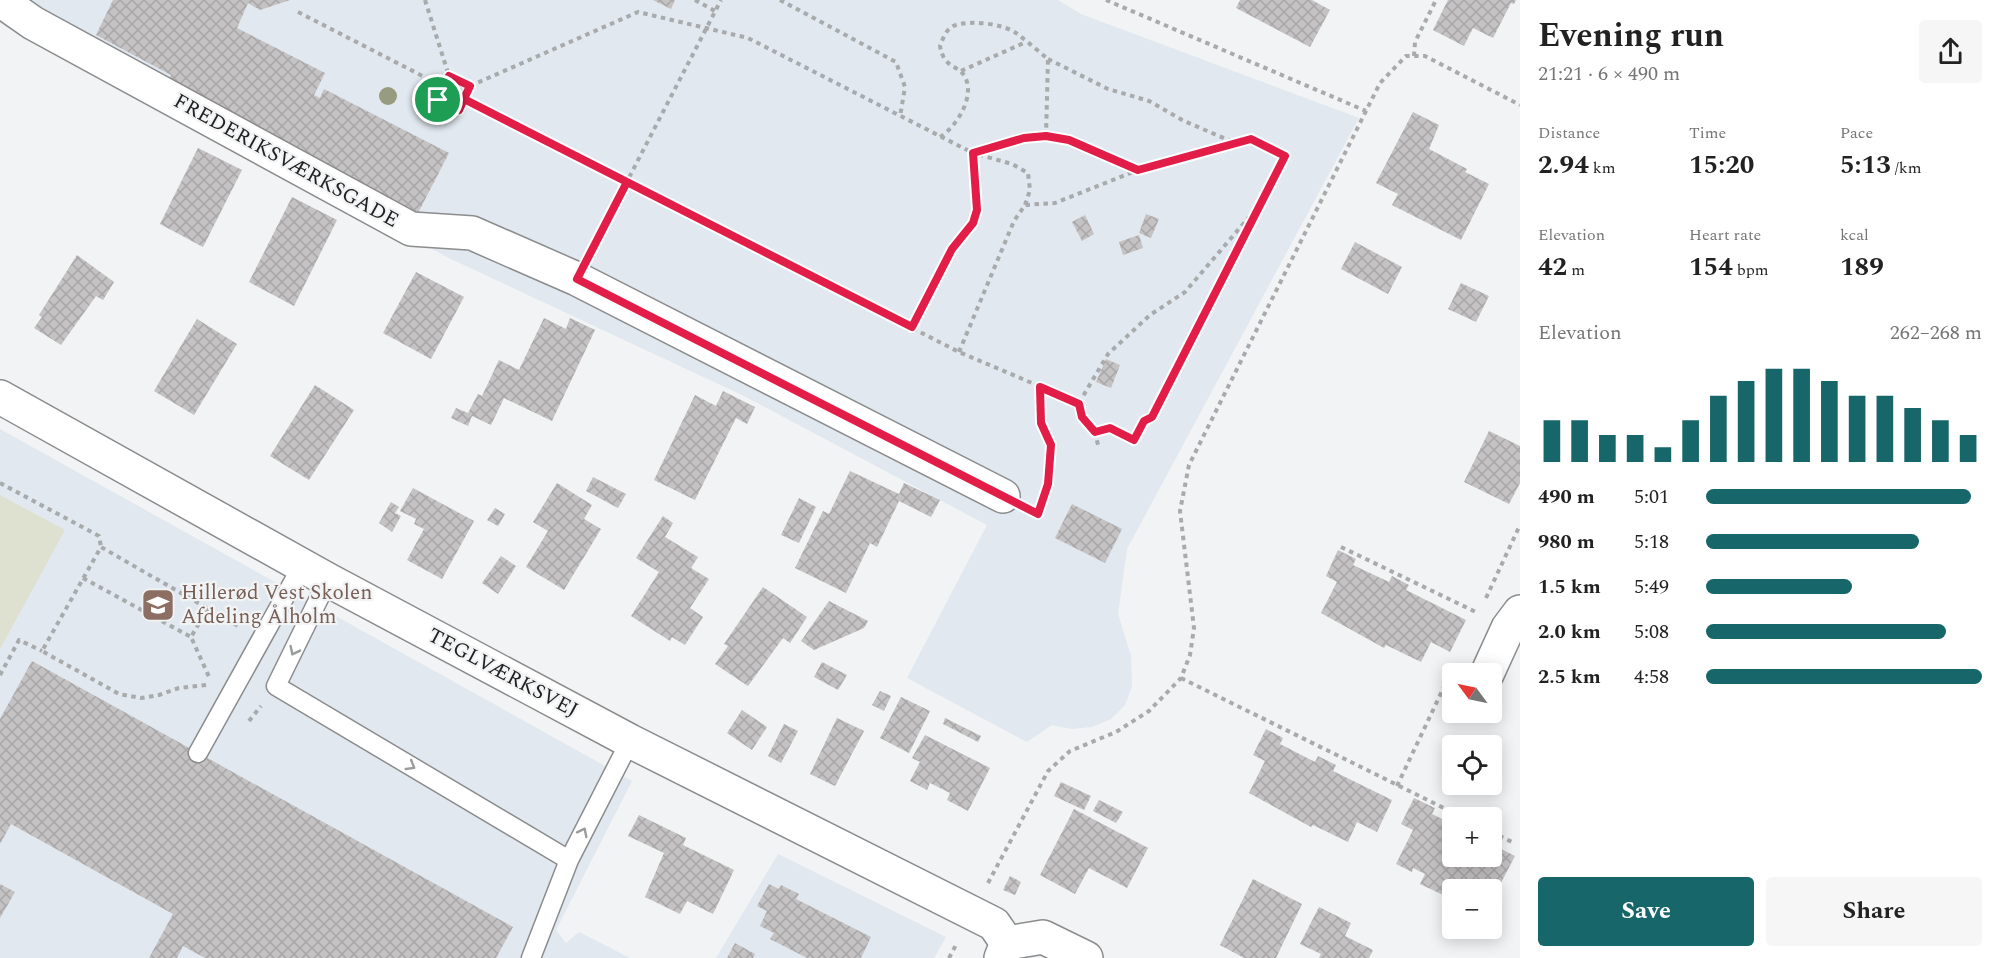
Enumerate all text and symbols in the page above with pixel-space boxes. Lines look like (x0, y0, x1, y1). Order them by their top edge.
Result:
text: Evening run (1538, 11, 1724, 61)
button: share (1919, 20, 1982, 83)
text: 21:21 · 6 × 490 m (1538, 59, 1680, 89)
pin (412, 74, 463, 125)
icon: arrive (421, 83, 454, 116)
street label: FREDERIKSVÆRKSGADE (167, 86, 405, 236)
text: Distance (1538, 121, 1600, 145)
text: Time (1689, 121, 1726, 145)
text: Pace (1840, 121, 1873, 145)
text: 2.94 (1538, 145, 1589, 185)
text: 15:20 (1689, 145, 1754, 185)
text: 5:13 (1840, 145, 1891, 185)
text: km (1589, 156, 1615, 180)
text: /km (1891, 156, 1921, 180)
text: Elevation (1538, 223, 1605, 247)
text: Heart rate (1689, 223, 1761, 247)
text: kcal (1840, 223, 1869, 247)
text: 42 (1538, 247, 1567, 287)
text: 154 (1689, 247, 1733, 287)
text: 189 (1840, 247, 1884, 287)
text: m (1567, 258, 1585, 282)
text: bpm (1733, 258, 1769, 282)
text: Elevation (1538, 318, 1622, 348)
text: 262–268 m (1890, 318, 1982, 348)
text: 490 m (1538, 482, 1595, 512)
text: 5:01 (1634, 482, 1669, 512)
text: 980 m (1538, 527, 1595, 557)
text: 5:18 (1634, 527, 1669, 557)
text: 1.5 km (1538, 572, 1601, 602)
text: 5:49 (1634, 572, 1669, 602)
place label: Hillerød Vest Skolen Afdeling Ålholm (181, 577, 372, 633)
school or university icon: Hillerød Vest Skolen Afdeling Ålholm (140, 587, 176, 623)
text: 2.0 km (1538, 617, 1601, 647)
text: 5:08 (1634, 617, 1669, 647)
street label: TEGLVÆRKSVEJ (422, 620, 584, 726)
one-way arrow (289, 645, 301, 656)
text: 2.5 km (1538, 662, 1601, 692)
text: 4:58 (1634, 662, 1669, 692)
north arrow (1442, 663, 1502, 723)
map controls (1442, 663, 1502, 939)
button: locate (1442, 735, 1502, 795)
one-way arrow (405, 758, 415, 770)
button: + (1442, 807, 1502, 867)
one-way arrow (576, 827, 588, 838)
button: Save (1538, 877, 1754, 946)
button: Share (1766, 877, 1982, 946)
button: − (1442, 879, 1502, 939)

